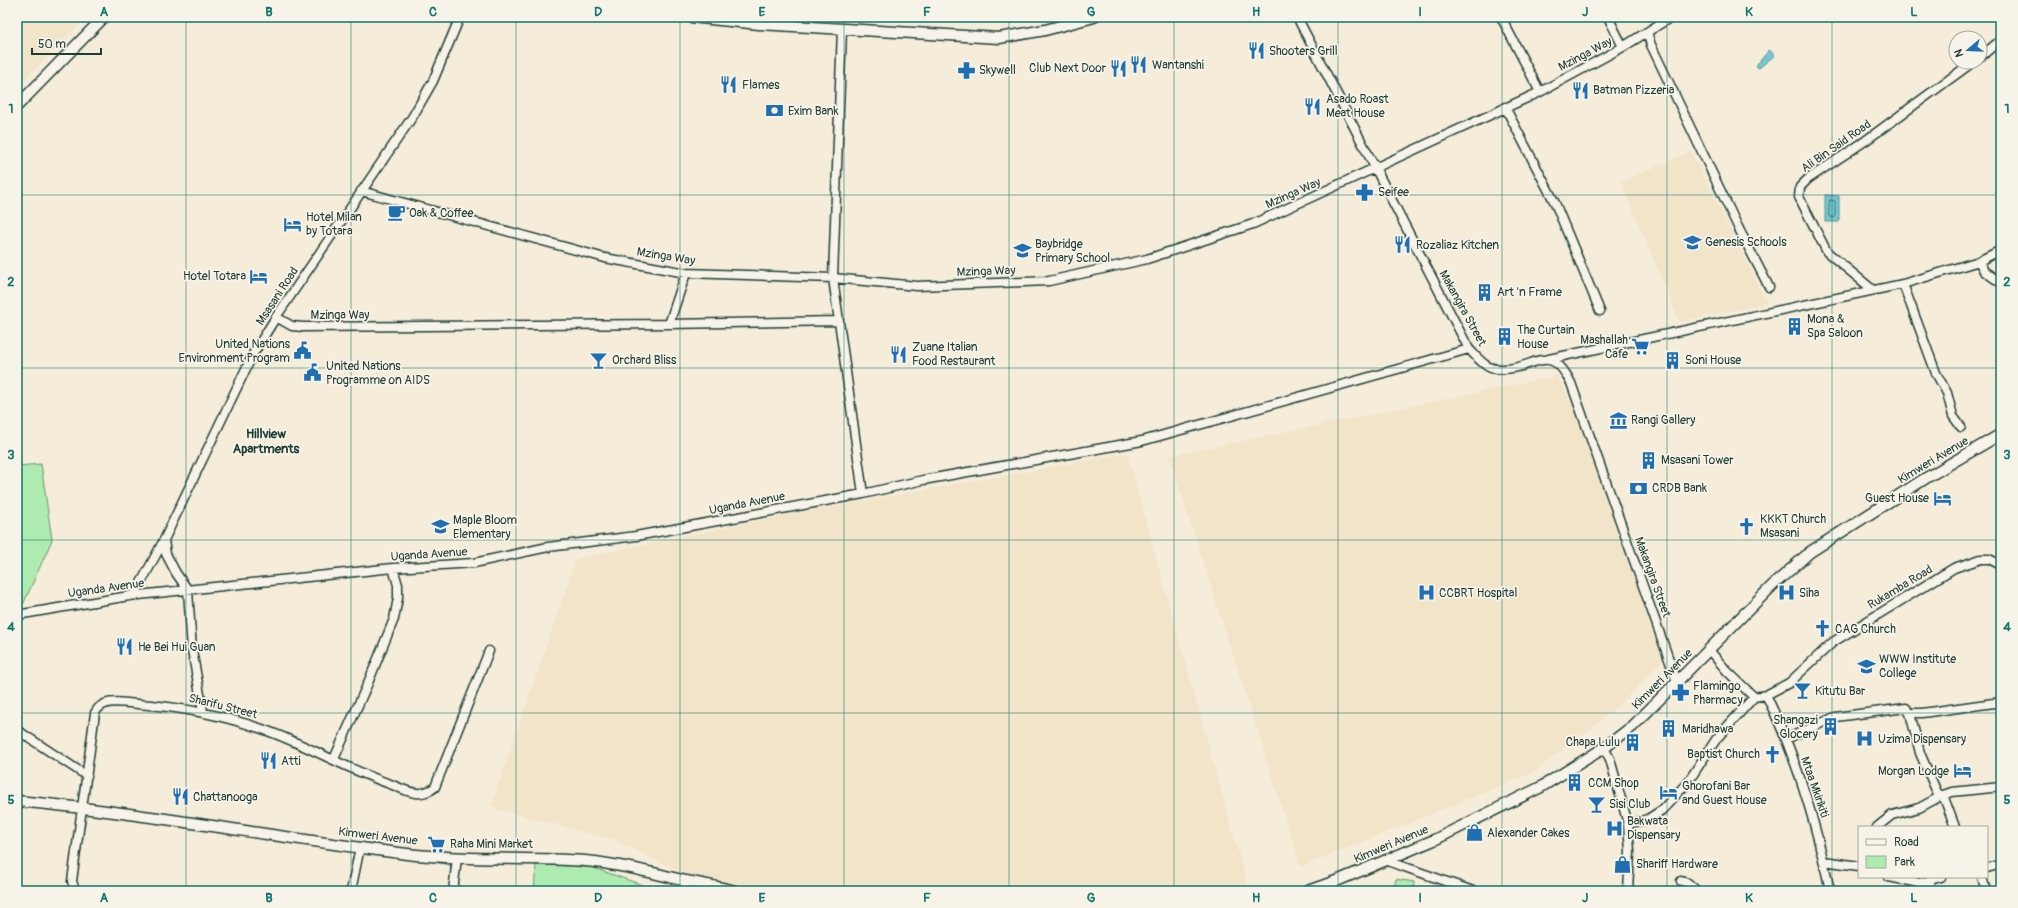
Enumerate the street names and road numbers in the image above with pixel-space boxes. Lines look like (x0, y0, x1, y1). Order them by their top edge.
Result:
street label: Mzinga Way (1556, 34, 1615, 75)
street label: Ali Bin Said Road (1799, 117, 1874, 176)
street label: Mzinga Way (1263, 175, 1323, 212)
street label: Mzinga Way (636, 244, 696, 269)
street label: Mzinga Way (956, 263, 1016, 280)
street label: Msasani Road (253, 264, 302, 328)
street label: Makangira Street (1436, 268, 1490, 349)
street label: Mzinga Way (311, 308, 369, 323)
street label: Kimweri Avenue (1895, 433, 1971, 487)
street label: Uganda Avenue (708, 489, 786, 518)
street label: Makangira Street (1631, 535, 1674, 620)
street label: Uganda Avenue (390, 544, 468, 565)
street label: Rukamba Road (1865, 562, 1936, 613)
street label: Uganda Avenue (67, 576, 145, 601)
street label: Kimweri Avenue (1629, 646, 1696, 713)
street label: Sharifu Street (187, 691, 259, 722)
street label: Mtaa Mkirikiti (1797, 755, 1832, 820)
street label: Kimweri Avenue (1352, 822, 1431, 867)
street label: Kimweri Avenue (337, 824, 418, 849)

